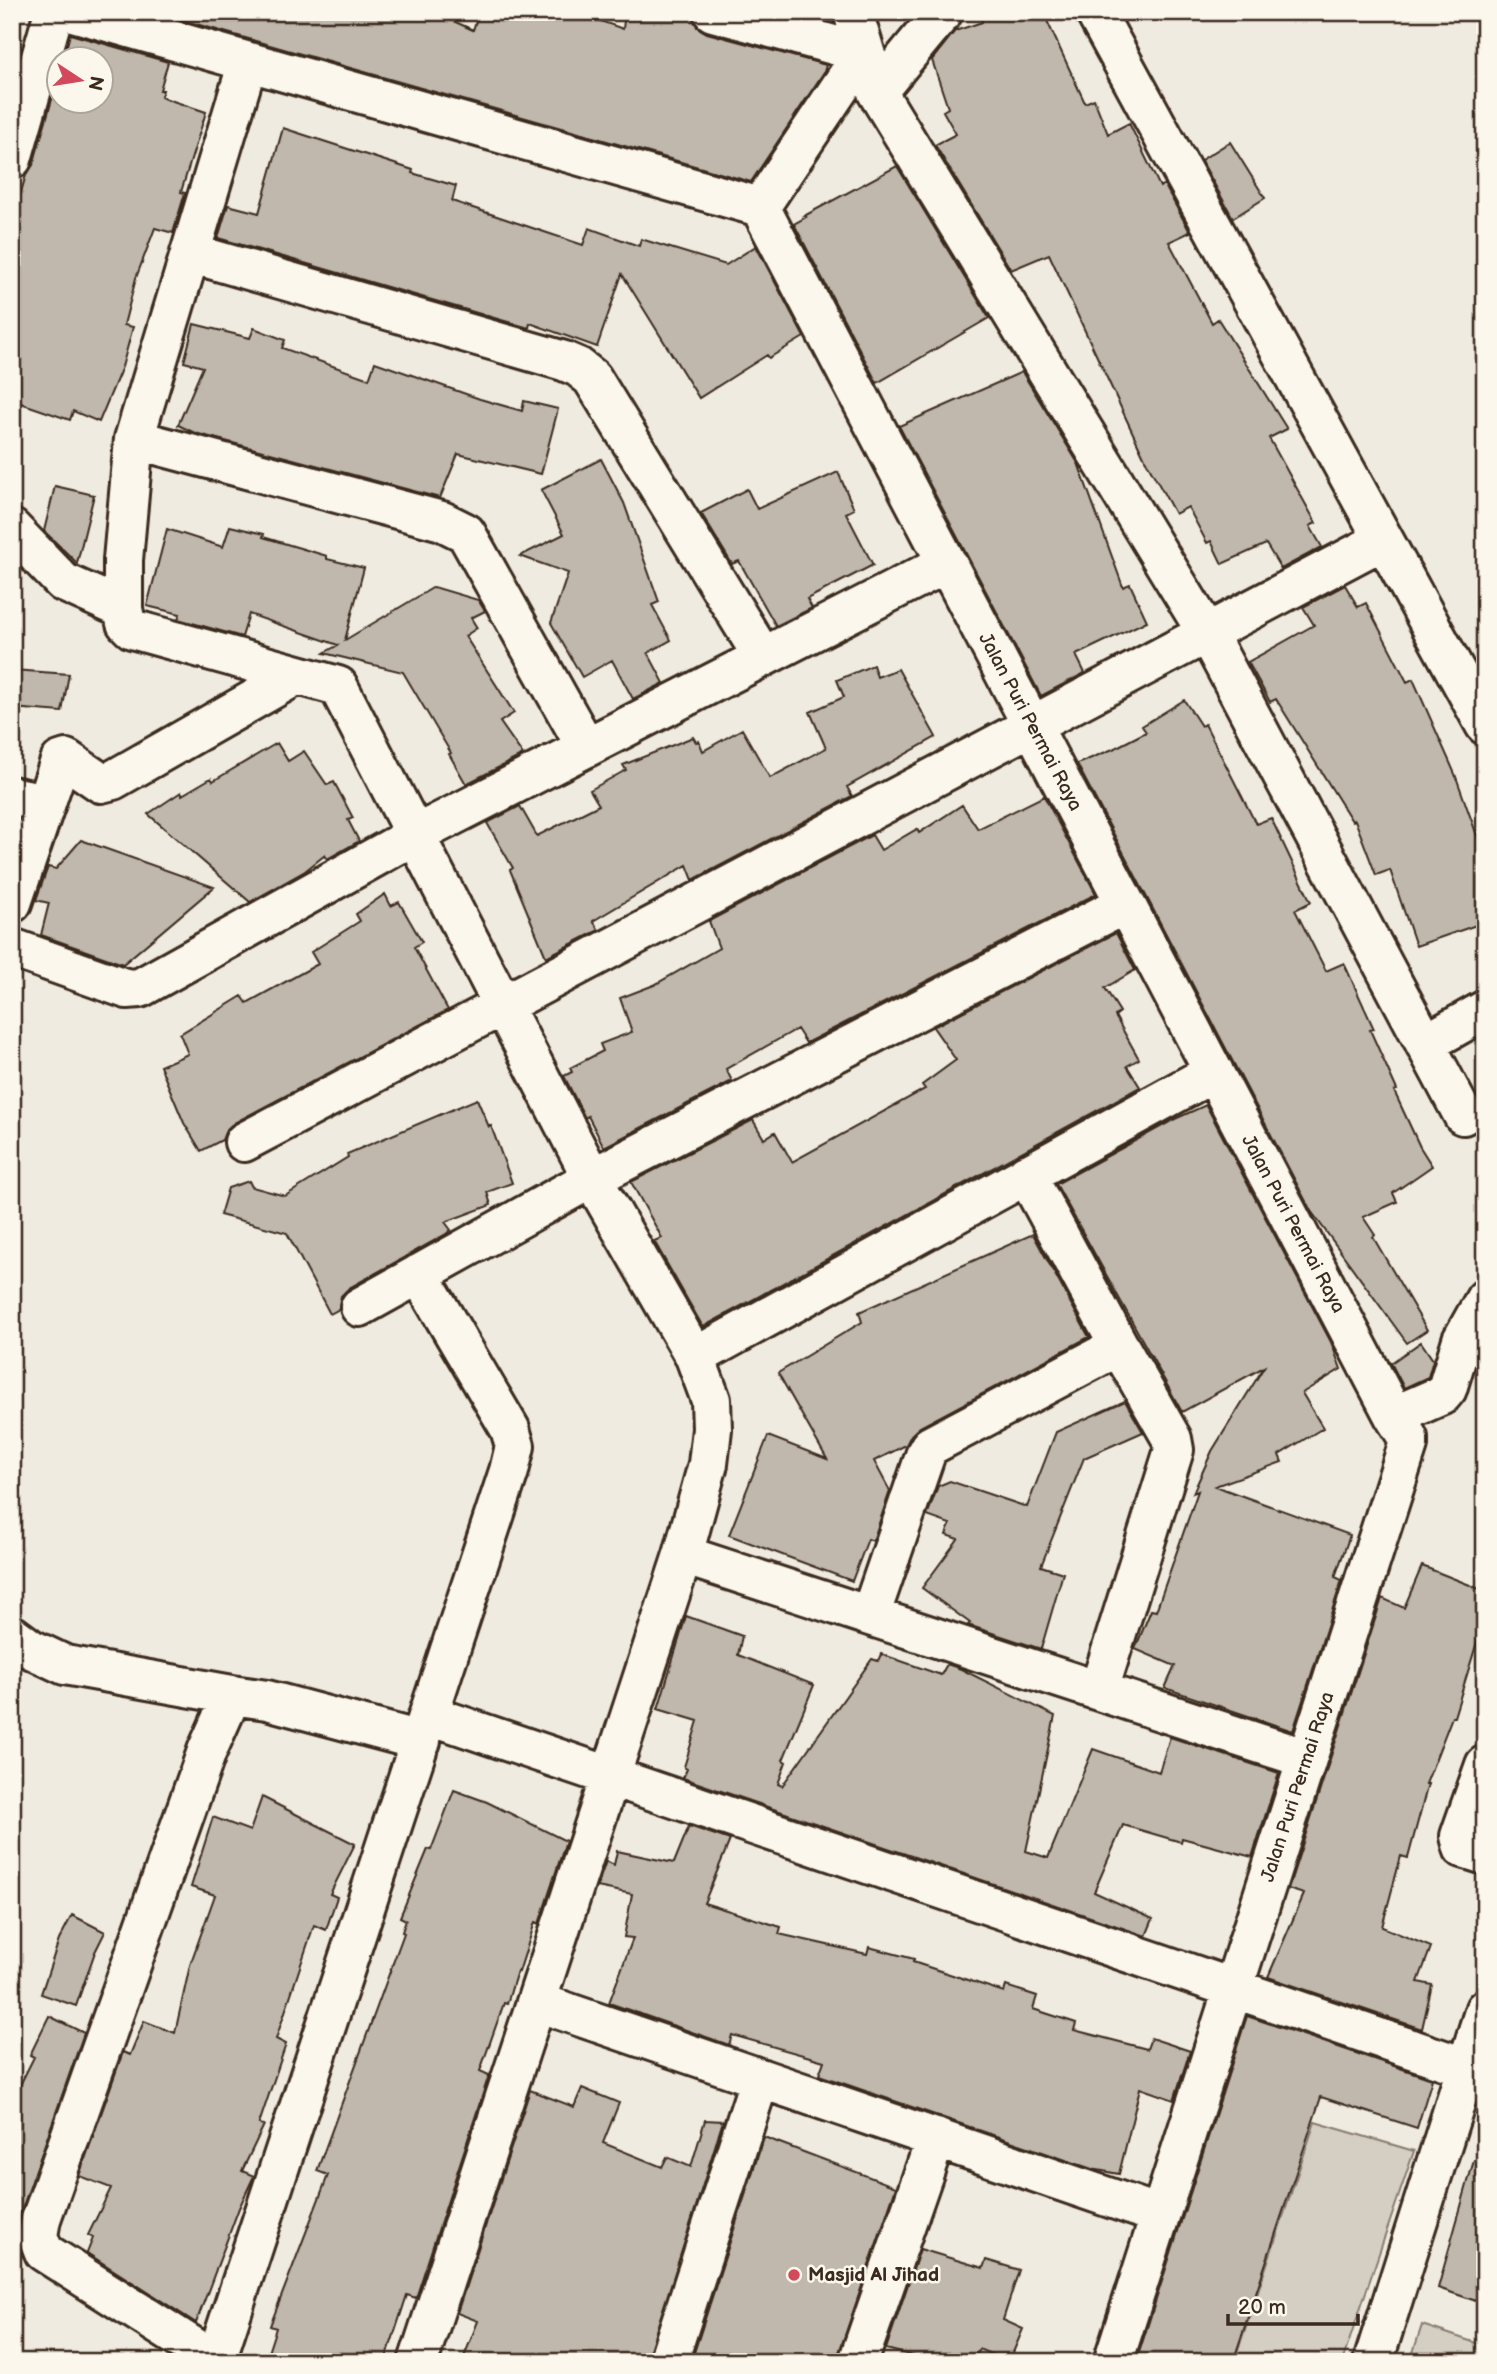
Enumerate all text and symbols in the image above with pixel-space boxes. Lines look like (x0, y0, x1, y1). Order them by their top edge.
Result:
north arrow (46, 46, 116, 116)
text: N (82, 74, 108, 93)
street label: Jalan Puri Permai Raya (973, 629, 1087, 815)
street label: Jalan Puri Permai Raya (1236, 1131, 1350, 1317)
street label: Jalan Puri Permai Raya (1256, 1689, 1340, 1885)
place label: Masjid Al Jihad (808, 2264, 939, 2287)
marker: Masjid Al Jihad (786, 2267, 802, 2283)
scale bar (1228, 2283, 1357, 2327)
text: 20 m (1238, 2295, 1286, 2320)

